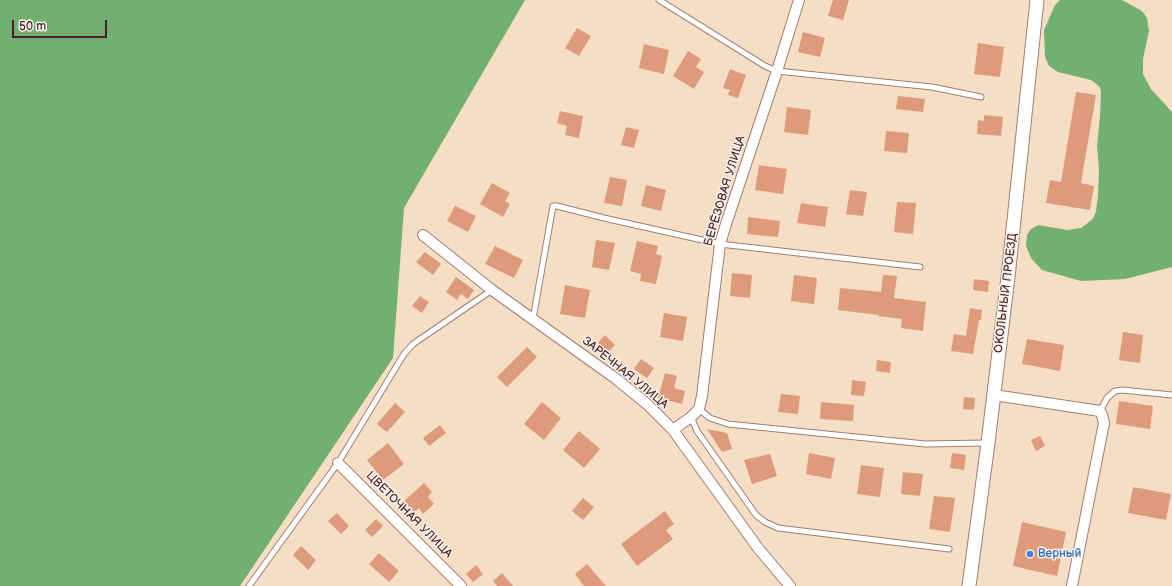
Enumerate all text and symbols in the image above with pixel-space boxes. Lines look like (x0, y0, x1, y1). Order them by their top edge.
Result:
scale bar (14, 12, 109, 38)
text: 50 m (19, 19, 46, 34)
street label: БЕРЁЗОВАЯ УЛИЦА (701, 134, 749, 248)
street label: ОКОЛЬНЫЙ ПРОЕЗД (992, 232, 1020, 354)
street label: ЗАРЕЧНАЯ УЛИЦА (579, 334, 671, 412)
street label: ЦВЕТОЧНАЯ УЛИЦА (363, 469, 455, 561)
place label: Верный (1038, 547, 1081, 561)
marker: Верный (1025, 549, 1035, 559)

